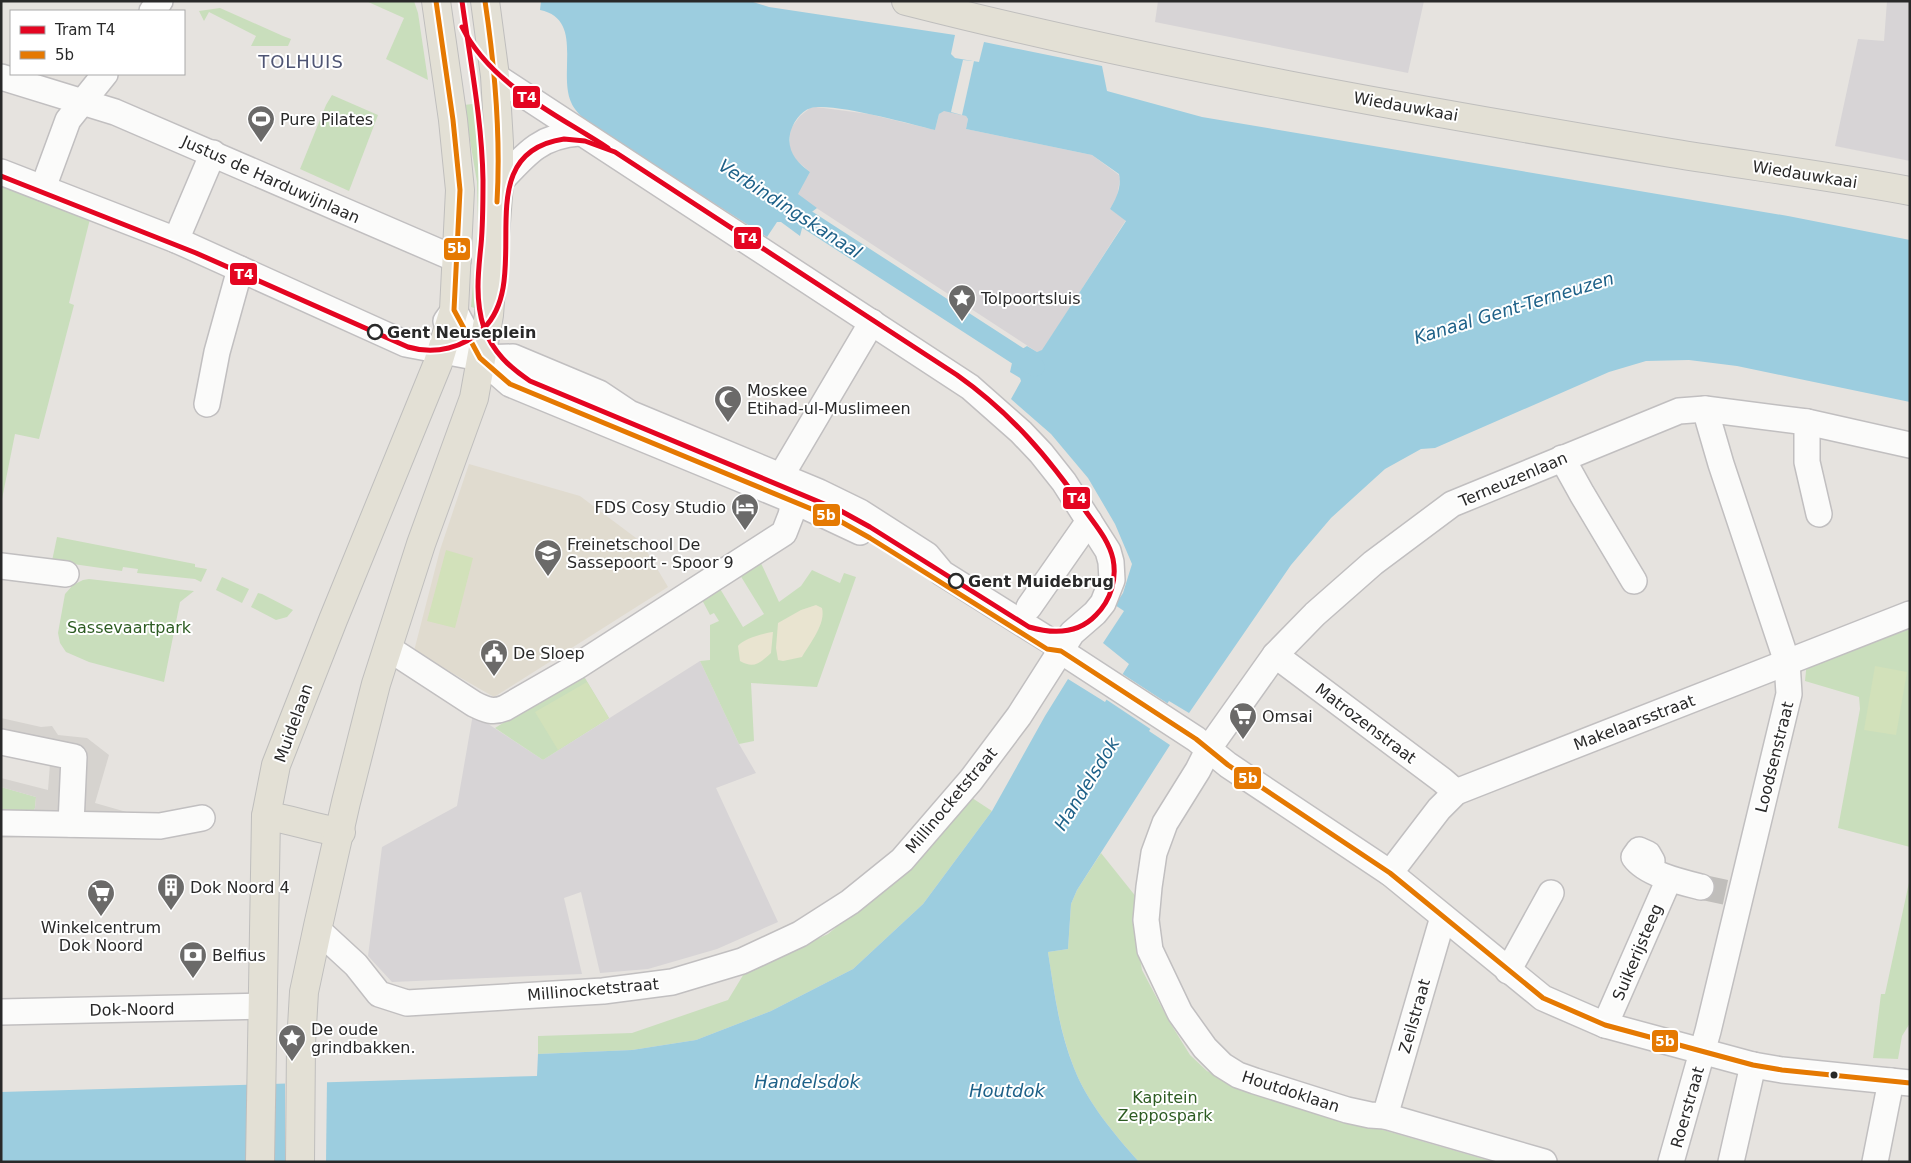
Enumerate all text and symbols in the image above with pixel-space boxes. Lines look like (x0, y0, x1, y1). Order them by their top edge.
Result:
legend (10, 10, 185, 75)
text: Tram T4 (54, 21, 115, 39)
text: 5b (55, 46, 74, 64)
district label: TOLHUIS (257, 51, 344, 72)
line badge: T4 (512, 85, 541, 109)
street label: Wiedauwkaai (1352, 88, 1460, 125)
text: T4 (517, 89, 537, 105)
sports icon: Pure Pilates (246, 104, 276, 143)
place label: Pure Pilates (280, 110, 373, 129)
street label: Justus de Harduwijnlaan (178, 131, 363, 227)
water label: Verbindingskanaal (715, 155, 866, 263)
street label: Wiedauwkaai (1751, 157, 1859, 192)
line badge: T4 (733, 226, 762, 250)
text: T4 (738, 230, 758, 246)
line badge: 5b (443, 237, 471, 261)
text: 5b (447, 240, 467, 256)
line badge: T4 (229, 262, 258, 286)
text: T4 (234, 266, 254, 282)
water label: Kanaal Gent-Terneuzen (1411, 267, 1616, 348)
place icon: Tolpoortsluis (947, 283, 977, 322)
place label: Tolpoortsluis (980, 289, 1081, 308)
place label: Gent Neuseplein (387, 323, 536, 342)
marker: Gent Neuseplein (367, 324, 383, 340)
place label: Moskee Etihad-ul-Muslimeen (747, 381, 911, 418)
mosque icon: Moskee Etihad-ul-Muslimeen (713, 384, 743, 423)
street label: Terneuzenlaan (1455, 448, 1570, 511)
line badge: T4 (1062, 486, 1091, 510)
text: T4 (1067, 490, 1087, 506)
hotel icon: FDS Cosy Studio (730, 492, 760, 531)
place label: FDS Cosy Studio (594, 498, 726, 517)
line badge: 5b (812, 503, 841, 527)
text: 5b (816, 507, 836, 523)
place label: Freinetschool De Sassepoort - Spoor 9 (567, 535, 734, 572)
school or university icon: Freinetschool De Sassepoort - Spoor 9 (533, 538, 563, 577)
place label: Gent Muidebrug (968, 572, 1114, 591)
marker: Gent Muidebrug (948, 573, 964, 589)
park label: Sassevaartpark (67, 618, 192, 637)
public building icon: De Sloep (479, 638, 509, 677)
place label: De Sloep (513, 644, 585, 663)
street label: Matrozenstraat (1312, 679, 1420, 768)
street label: Muidelaan (270, 681, 317, 765)
street label: Makelaarsstraat (1571, 691, 1697, 754)
street label: Loodsenstraat (1752, 700, 1797, 815)
supermarket icon: Omsai (1228, 701, 1258, 740)
place label: Omsai (1262, 707, 1313, 726)
water label: Handelsdok (1050, 732, 1124, 834)
street label: Millinocketstraat (902, 744, 1001, 857)
line badge: 5b (1233, 766, 1262, 790)
text: 5b (1238, 770, 1258, 786)
building icon: Dok Noord 4 (156, 872, 186, 911)
supermarket icon: Winkelcentrum Dok Noord (86, 878, 116, 917)
place label: Dok Noord 4 (190, 878, 290, 897)
street label: Suikerijsteeg (1609, 901, 1666, 1003)
place label: Winkelcentrum Dok Noord (41, 918, 161, 955)
bank icon: Belfius (178, 940, 208, 979)
place label: Belfius (212, 946, 266, 965)
street label: Millinocketstraat (526, 974, 660, 1005)
street label: Zeilstraat (1395, 977, 1434, 1056)
street label: Dok-Noord (89, 999, 175, 1020)
place label: De oude grindbakken. (311, 1020, 415, 1057)
place icon: De oude grindbakken. (277, 1023, 307, 1062)
line badge: 5b (1651, 1029, 1679, 1053)
text: 5b (1655, 1033, 1675, 1049)
street label: Roerstraat (1667, 1064, 1708, 1150)
street label: Houtdoklaan (1240, 1067, 1342, 1116)
unlabelled marker (1829, 1070, 1839, 1080)
water label: Handelsdok (754, 1071, 861, 1092)
water label: Houtdok (969, 1080, 1047, 1101)
park label: Kapitein Zeppospark (1117, 1088, 1213, 1125)

